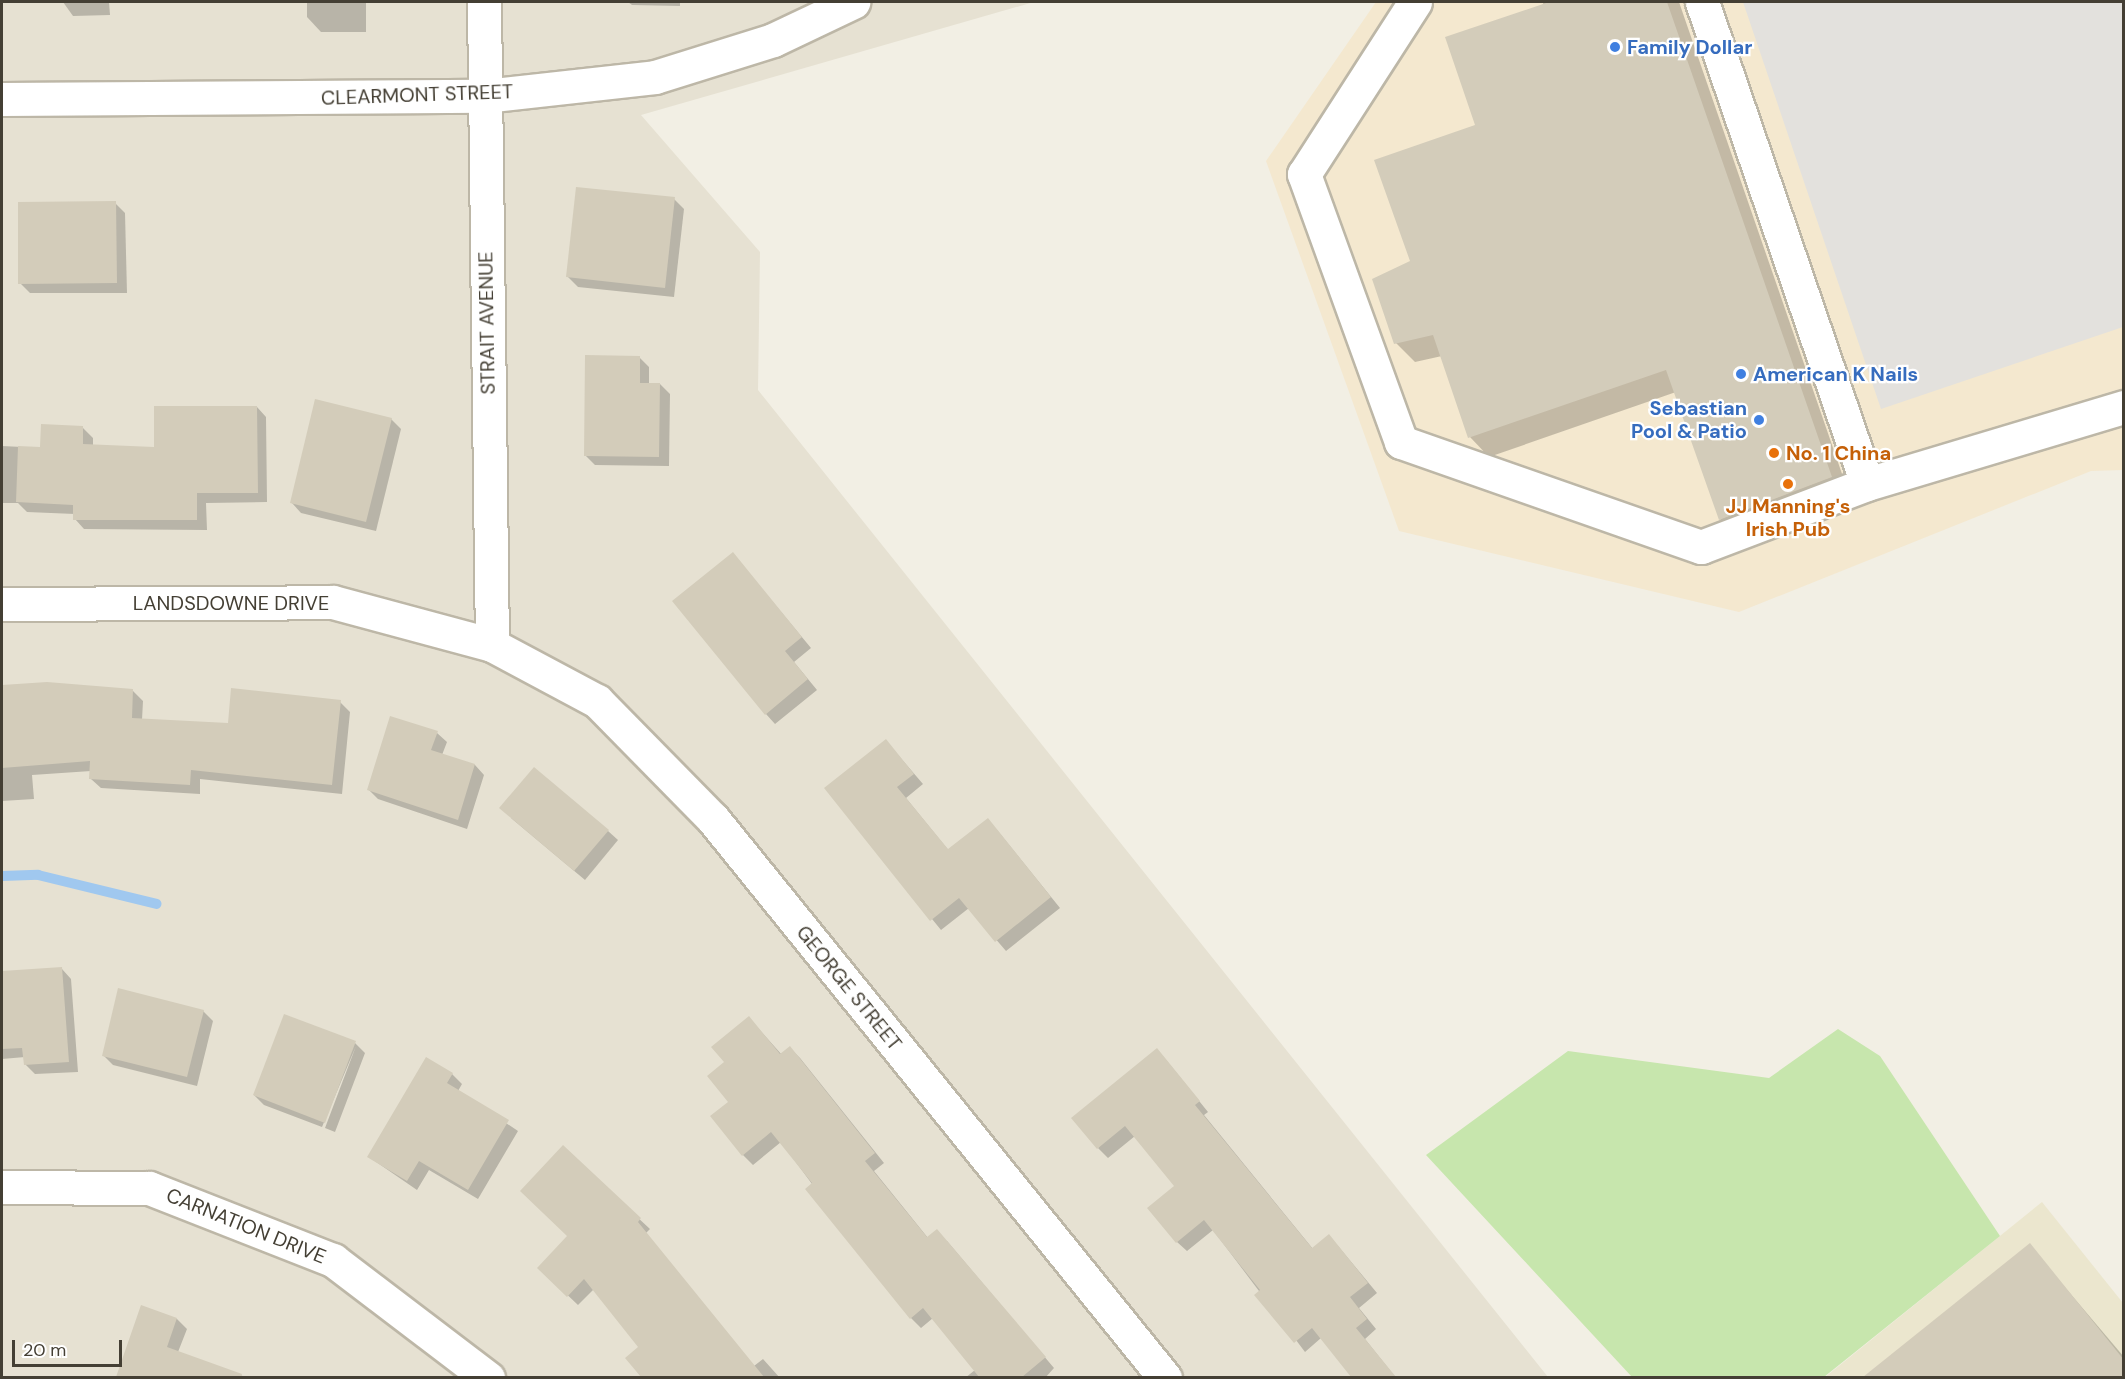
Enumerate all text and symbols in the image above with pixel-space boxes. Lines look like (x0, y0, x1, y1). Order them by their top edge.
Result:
place label: Family Dollar (1627, 35, 1752, 59)
marker: Family Dollar (1608, 40, 1622, 54)
street label: CLEARMONT STREET (321, 80, 513, 110)
street label: STRAIT AVENUE (474, 251, 500, 395)
place label: American K Nails (1753, 362, 1918, 386)
marker: American K Nails (1734, 367, 1748, 381)
place label: Sebastian Pool & Patio (1631, 396, 1747, 443)
marker: Sebastian Pool & Patio (1752, 413, 1766, 427)
place label: No. 1 China (1786, 441, 1891, 465)
marker: No. 1 China (1767, 446, 1781, 460)
marker: JJ Manning's Irish Pub (1781, 477, 1795, 491)
place label: JJ Manning's Irish Pub (1726, 494, 1850, 541)
street label: LANDSDOWNE DRIVE (133, 591, 329, 615)
street label: GEORGE STREET (791, 921, 907, 1055)
street label: CARNATION DRIVE (163, 1183, 329, 1269)
scale bar (15, 1328, 124, 1366)
text: 20 m (23, 1338, 66, 1362)

